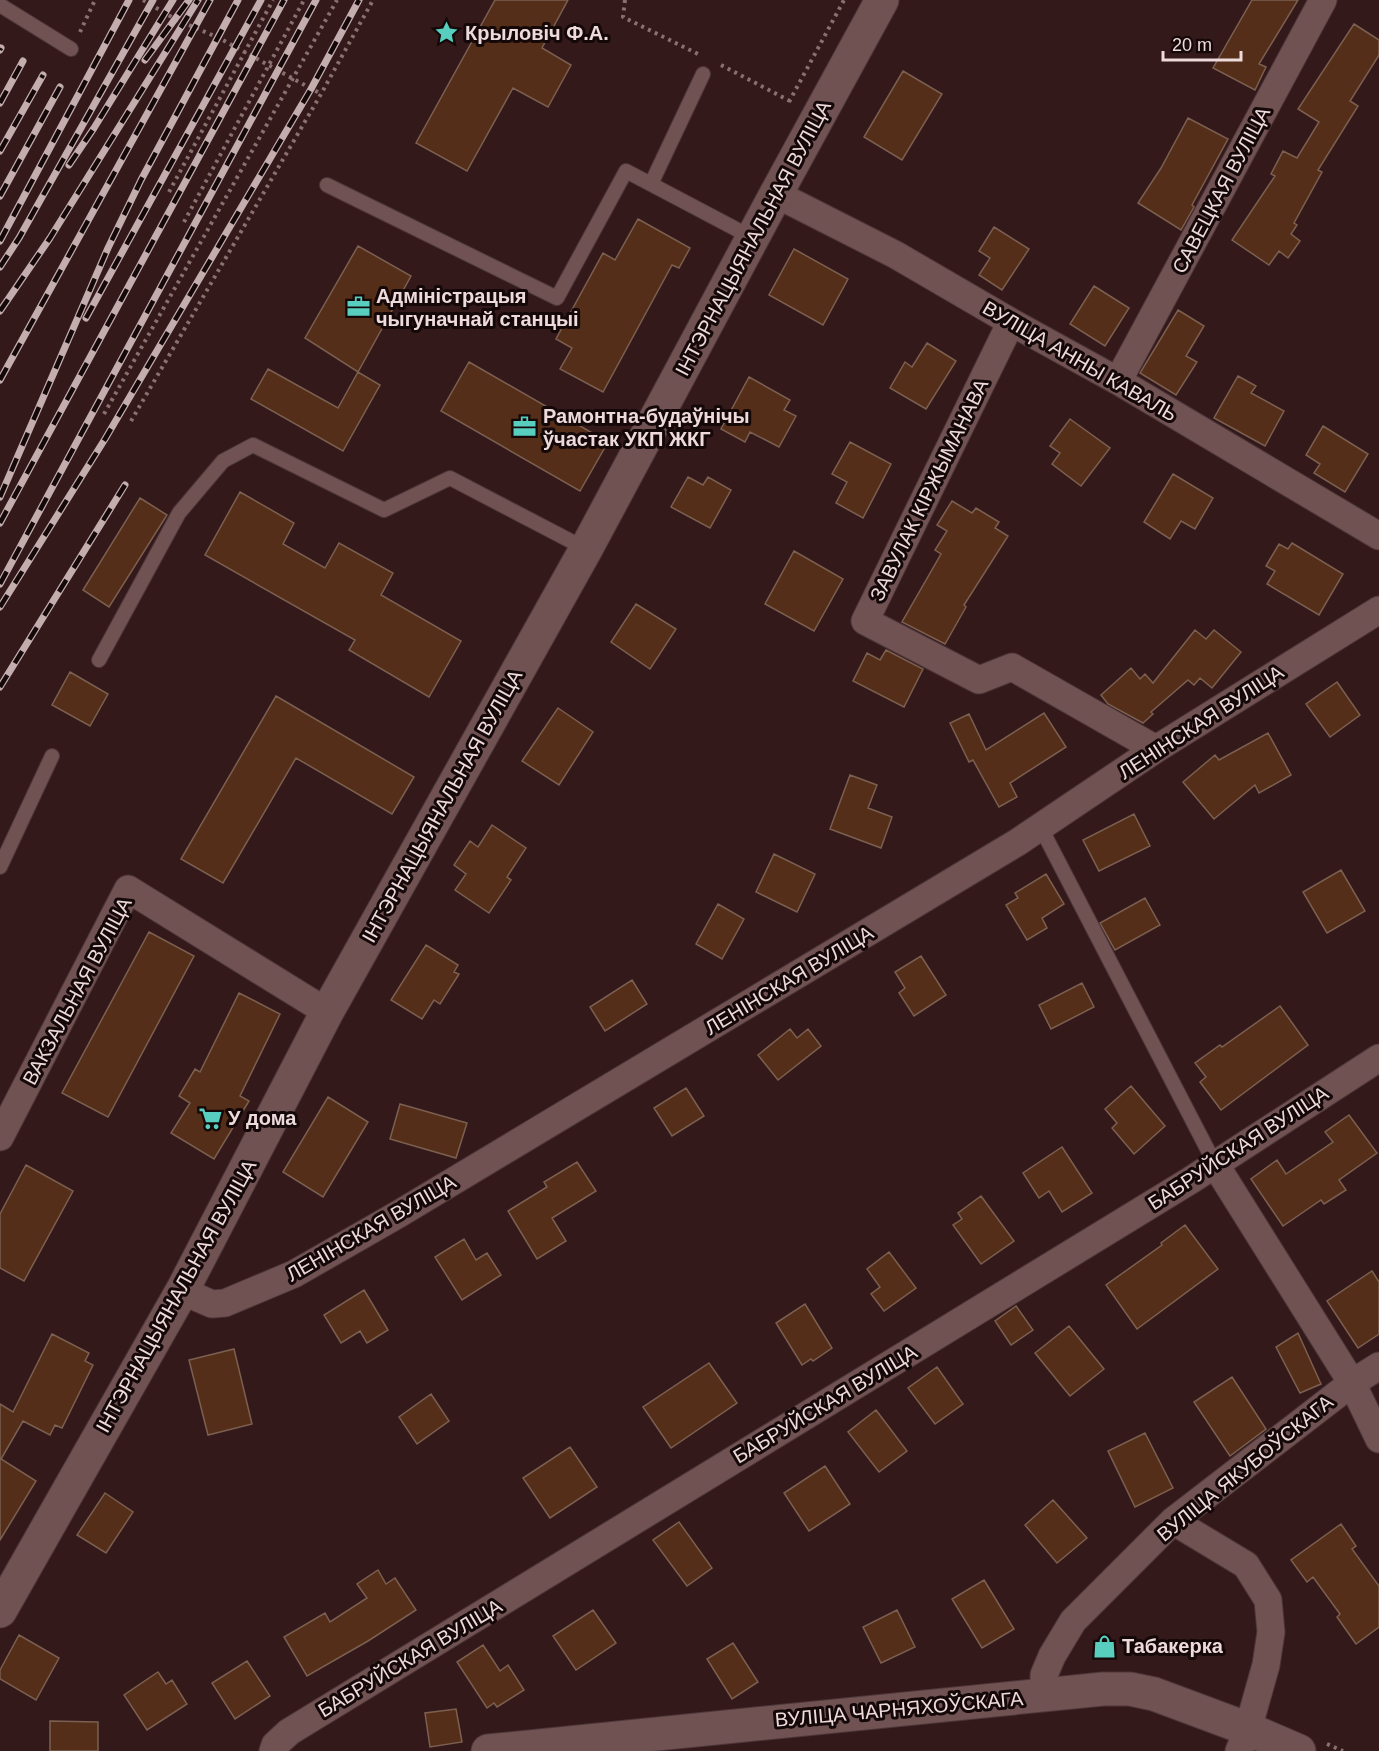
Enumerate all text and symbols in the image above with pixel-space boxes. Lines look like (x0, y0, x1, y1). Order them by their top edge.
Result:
place icon: Крыловіч Ф.А. (434, 20, 460, 46)
place label: Крыловіч Ф.А. (465, 22, 609, 44)
scale bar (1163, 24, 1241, 62)
text: 20 m (1172, 35, 1212, 55)
street label: ІНТЭРНАЦЫЯНАЛЬНАЯ ВУЛІЦА (671, 96, 835, 379)
street label: САВЕЦКАЯ ВУЛІЦА (1168, 102, 1275, 277)
place label: Адміністрацыя чыгуначнай станцыі (376, 285, 579, 330)
office icon: Адміністрацыя чыгуначнай станцыі (345, 294, 371, 320)
street label: ВУЛІЦА АННЫ КАВАЛЬ (979, 296, 1181, 426)
street label: ЗАВУЛАК КІРЖЫМАНАВА (866, 375, 993, 605)
place label: Рамонтна-будаўнічы ўчастак УКП ЖКГ (543, 405, 750, 450)
office icon: Рамонтна-будаўнічы ўчастак УКП ЖКГ (512, 414, 538, 440)
street label: ЛЕНІНСКАЯ ВУЛІЦА (1115, 660, 1288, 783)
street label: ІНТЭРНАЦЫЯНАЛЬНАЯ ВУЛІЦА (358, 665, 527, 946)
street label: ВАКЗАЛЬНАЯ ВУЛІЦА (18, 893, 136, 1088)
street label: ЛЕНІНСКАЯ ВУЛІЦА (701, 921, 877, 1039)
street label: БАБРУЙСКАЯ ВУЛІЦА (1143, 1080, 1333, 1214)
supermarket icon: У дома (197, 1105, 223, 1131)
place label: У дома (228, 1107, 297, 1129)
street label: ІНТЭРНАЦЫЯНАЛЬНАЯ ВУЛІЦА (92, 1155, 261, 1436)
street label: ЛЕНІНСКАЯ ВУЛІЦА (282, 1170, 460, 1285)
street label: БАБРУЙСКАЯ ВУЛІЦА (729, 1339, 921, 1468)
street label: ВУЛІЦА ЯКУБОЎСКАГА (1152, 1389, 1338, 1546)
street label: БАБРУЙСКАЯ ВУЛІЦА (314, 1593, 506, 1722)
shop icon: Табакерка (1091, 1633, 1117, 1659)
place label: Табакерка (1122, 1635, 1224, 1657)
street label: ВУЛІЦА ЧАРНЯХОЎСКАГА (774, 1686, 1025, 1731)

